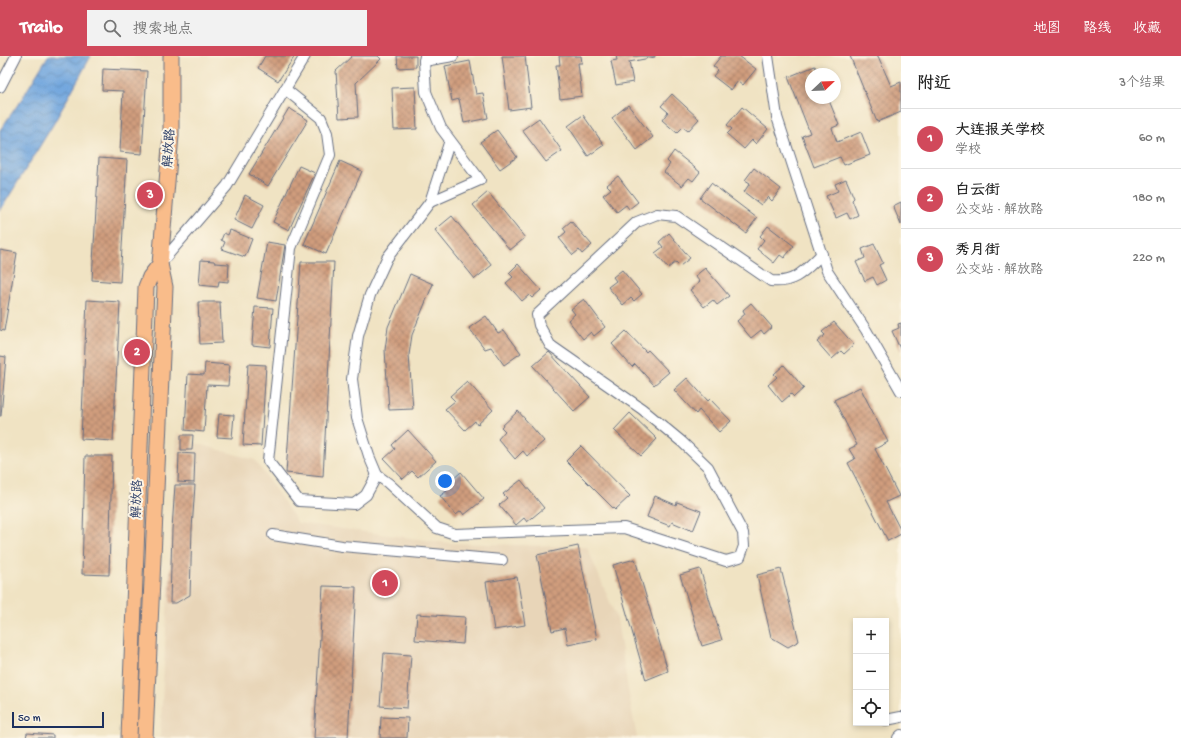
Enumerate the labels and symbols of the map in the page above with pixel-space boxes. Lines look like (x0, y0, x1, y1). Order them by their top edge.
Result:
north arrow (805, 68, 841, 104)
street label: 解放路 (160, 128, 179, 168)
pin: 3 (137, 180, 163, 210)
pin: 2 (124, 337, 150, 367)
your location (435, 471, 455, 491)
street label: 解放路 (129, 479, 146, 519)
pin: 1 (372, 568, 398, 598)
scale bar (12, 710, 104, 729)

